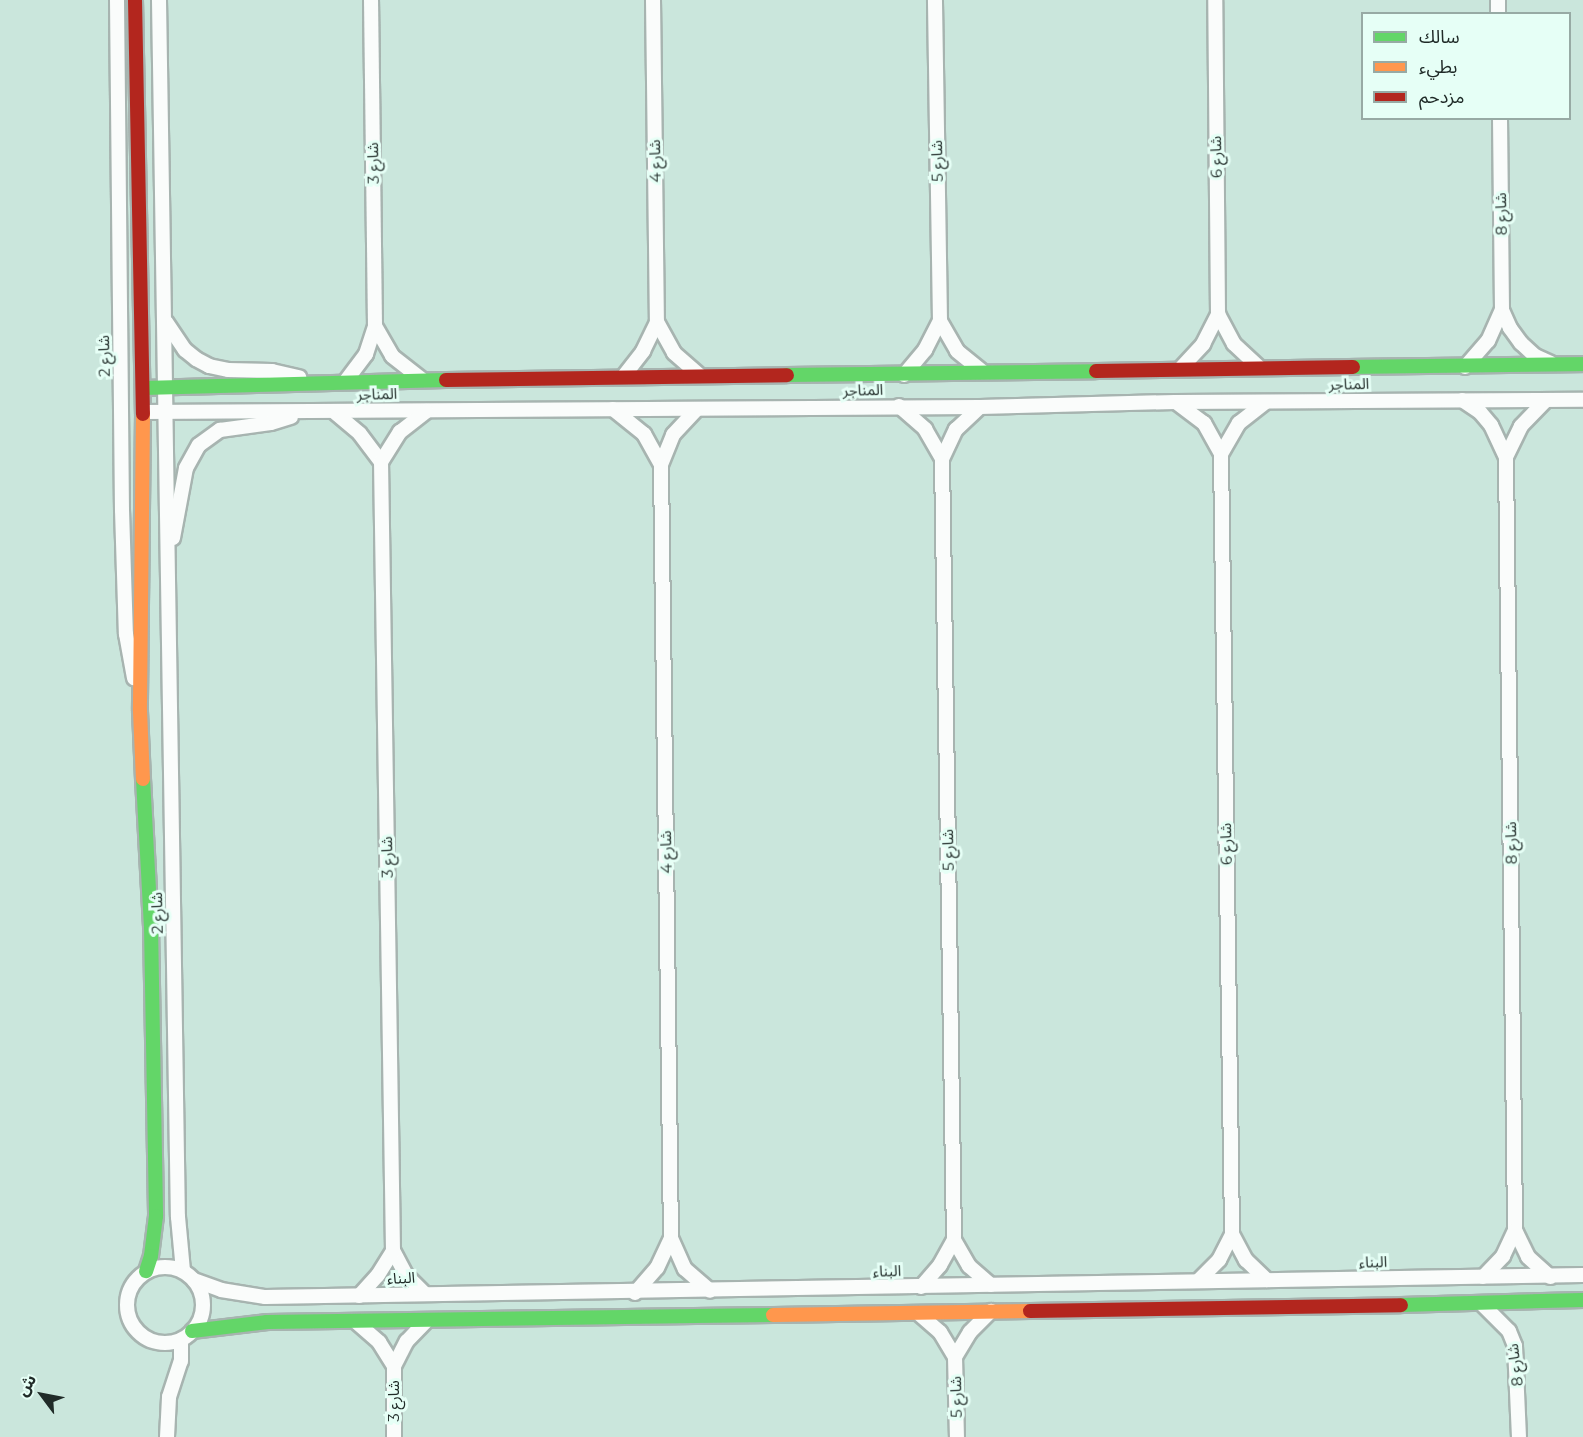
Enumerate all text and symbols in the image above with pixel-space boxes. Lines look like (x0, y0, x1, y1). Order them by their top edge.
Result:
legend (1361, 12, 1571, 120)
text: سالك (1419, 26, 1460, 48)
text: بطيء (1419, 56, 1457, 78)
text: مزدحم (1419, 86, 1464, 108)
street label: شارع 6 (1207, 136, 1225, 178)
street label: شارع 4 (646, 139, 664, 183)
street label: شارع 5 (928, 140, 946, 182)
street label: شارع 3 (364, 142, 382, 184)
street label: شارع 8 (1492, 192, 1510, 236)
street label: شارع 2 (95, 335, 113, 377)
street label: المناجر (1329, 375, 1369, 393)
street label: المناجر (843, 381, 883, 399)
street label: المناجر (357, 385, 397, 403)
street label: شارع 8 (1502, 821, 1520, 865)
street label: شارع 6 (1217, 823, 1235, 865)
street label: شارع 5 (939, 829, 957, 871)
street label: شارع 4 (657, 830, 675, 874)
street label: شارع 3 (378, 836, 396, 878)
street label: شارع 2 (148, 892, 166, 934)
street label: البناء (1359, 1253, 1387, 1271)
street label: البناء (873, 1262, 901, 1280)
street label: البناء (386, 1268, 416, 1288)
street label: شارع 8 (1503, 1343, 1527, 1387)
north arrow (12, 1365, 72, 1425)
text: ش (12, 1371, 40, 1400)
street label: شارع 5 (947, 1376, 965, 1418)
street label: شارع 3 (385, 1380, 403, 1422)

